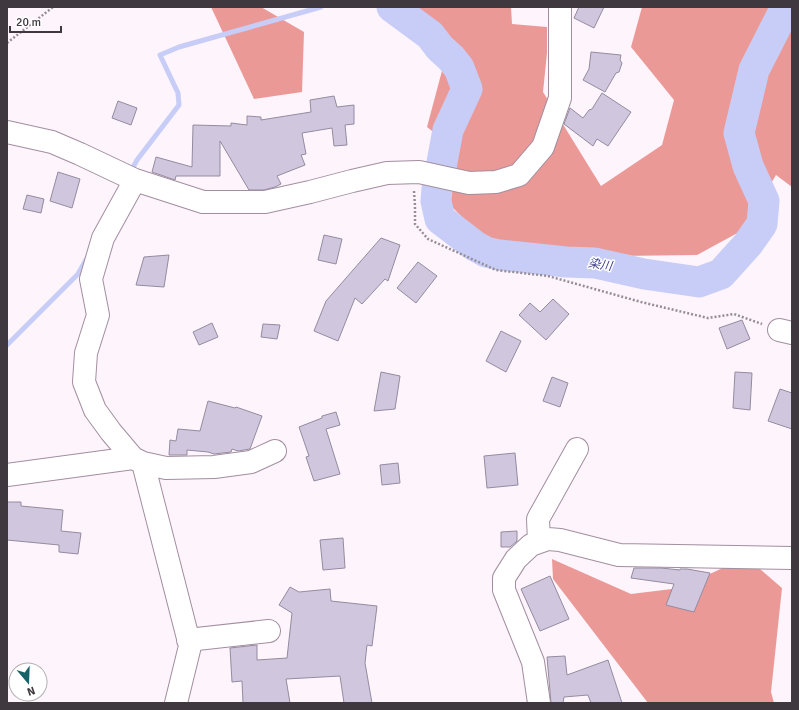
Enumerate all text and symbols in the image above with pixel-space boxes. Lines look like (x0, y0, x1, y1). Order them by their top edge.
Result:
scale bar (10, 8, 61, 34)
text: 20 m (16, 15, 41, 30)
water label: 染川 (587, 256, 615, 274)
north arrow (8, 662, 48, 702)
text: N (25, 684, 37, 698)

